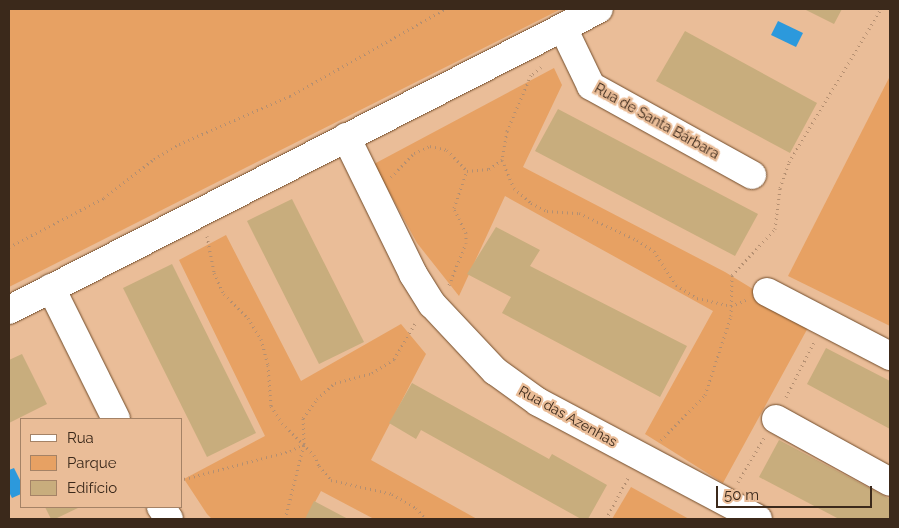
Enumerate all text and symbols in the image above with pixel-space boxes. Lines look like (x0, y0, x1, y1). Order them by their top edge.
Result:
street label: Rua de Santa Bárbara (592, 80, 722, 162)
street label: Rua das Azenhas (516, 382, 620, 450)
legend (20, 418, 182, 508)
text: Rua (67, 429, 94, 447)
text: Parque (67, 454, 116, 472)
scale bar (719, 476, 875, 508)
text: Edifício (67, 479, 117, 497)
text: 50 m (724, 486, 759, 504)

